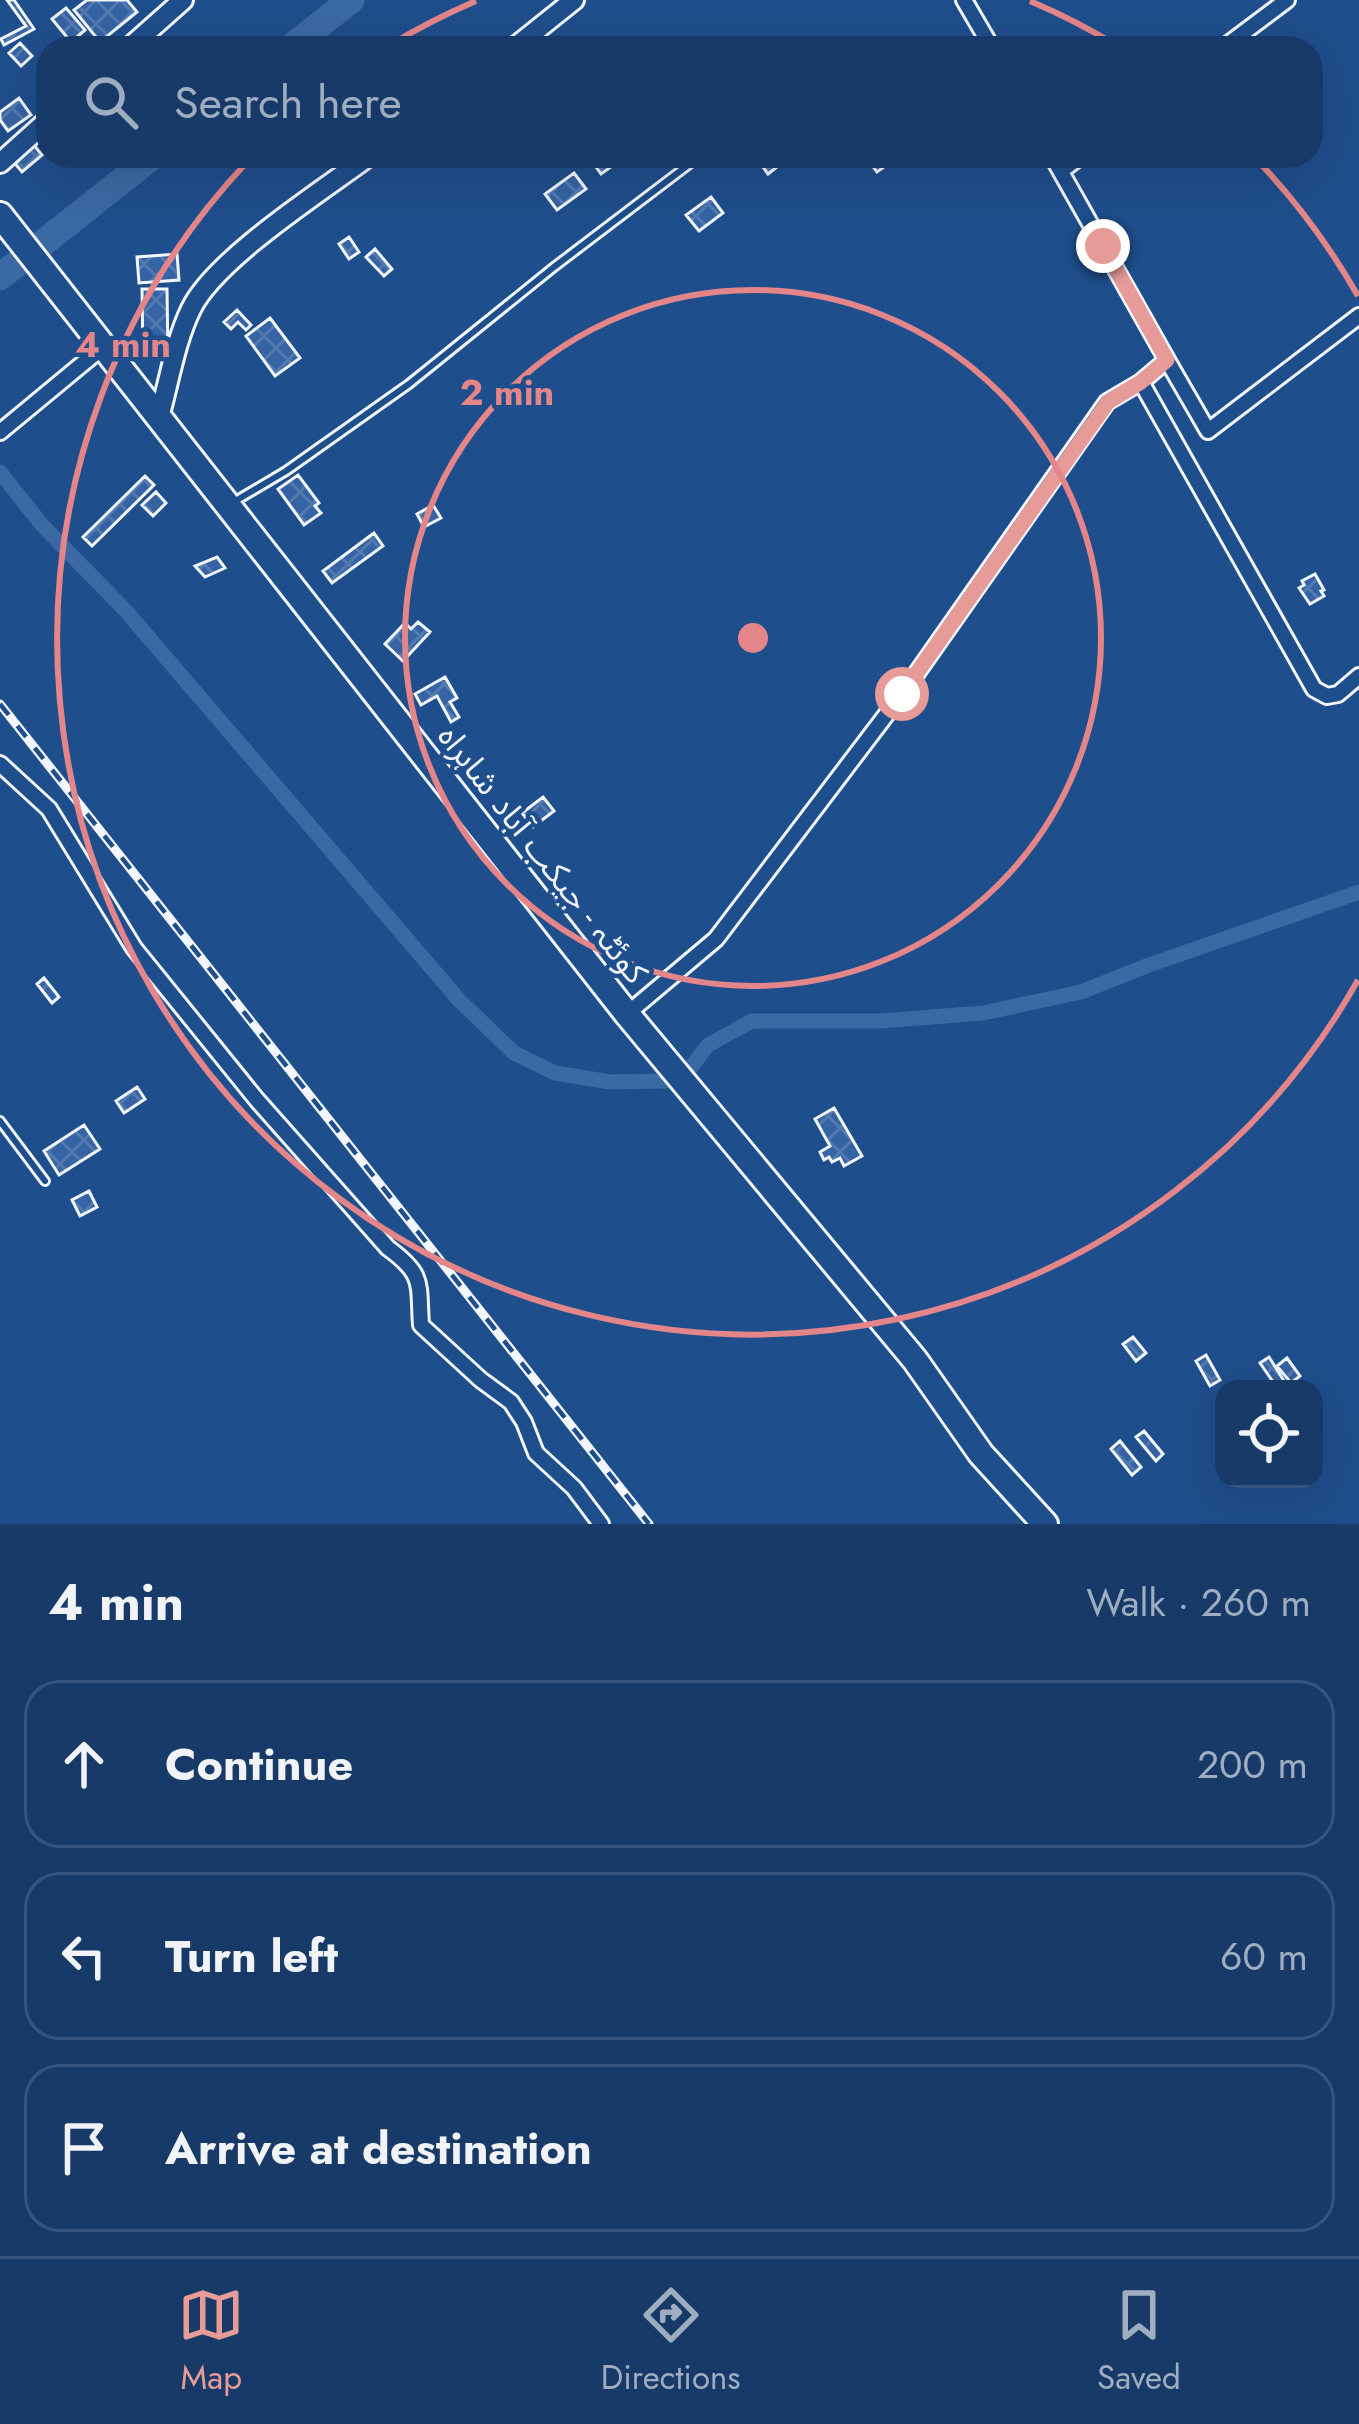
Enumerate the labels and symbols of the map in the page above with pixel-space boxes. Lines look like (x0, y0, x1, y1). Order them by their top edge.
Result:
route end (1076, 219, 1130, 273)
text: 4 min (75, 318, 171, 370)
text: 2 min (460, 366, 554, 418)
centre of rings (732, 617, 774, 659)
route start (875, 667, 929, 721)
street label: کوئٹہ - جیکب آباد شاہراہ (427, 715, 659, 994)

